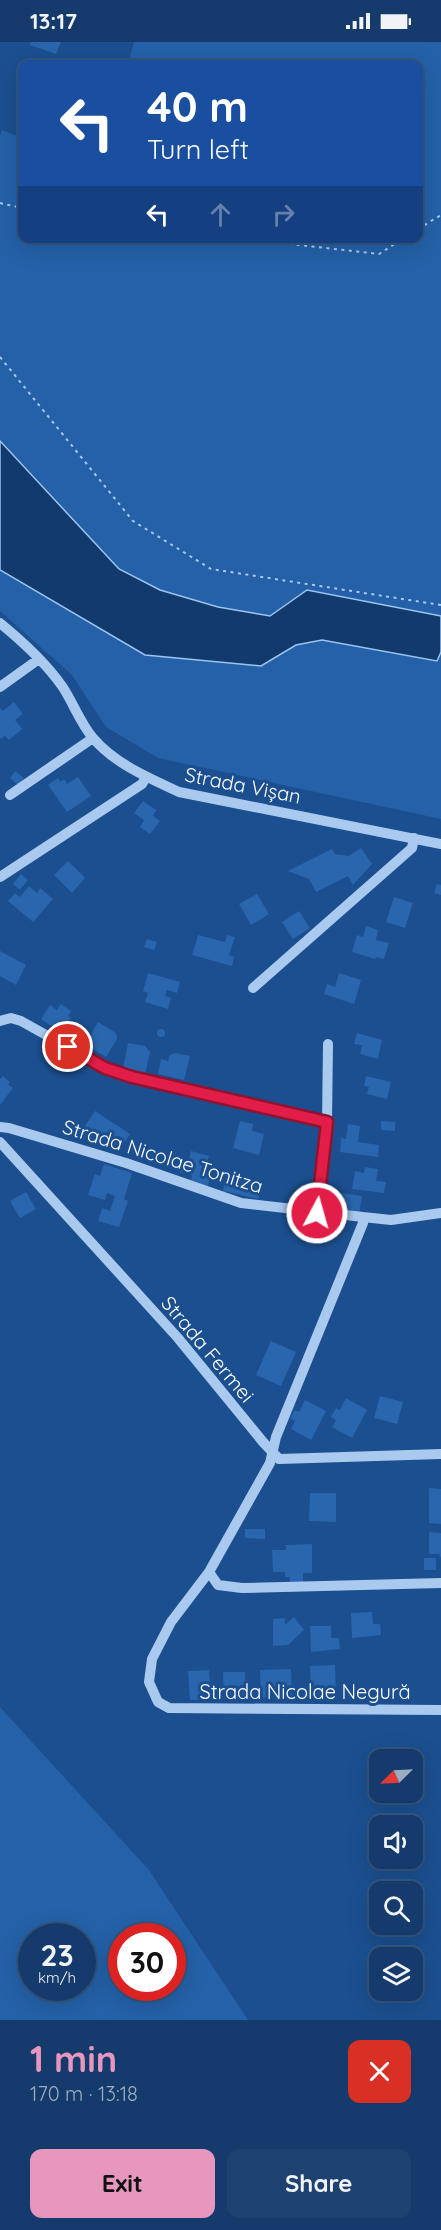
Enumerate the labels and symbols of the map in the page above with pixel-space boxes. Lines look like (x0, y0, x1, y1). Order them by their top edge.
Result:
street label: Strada Vișan (183, 761, 303, 809)
pin (42, 1021, 93, 1072)
street label: Strada Nicolae Tonitza (60, 1114, 266, 1198)
position arrow (285, 1181, 349, 1245)
street label: Strada Fermei (156, 1291, 260, 1407)
street label: Strada Nicolae Negură (199, 1679, 411, 1704)
north arrow (369, 1749, 423, 1803)
speed limit sign: 30 (108, 1923, 186, 2001)

